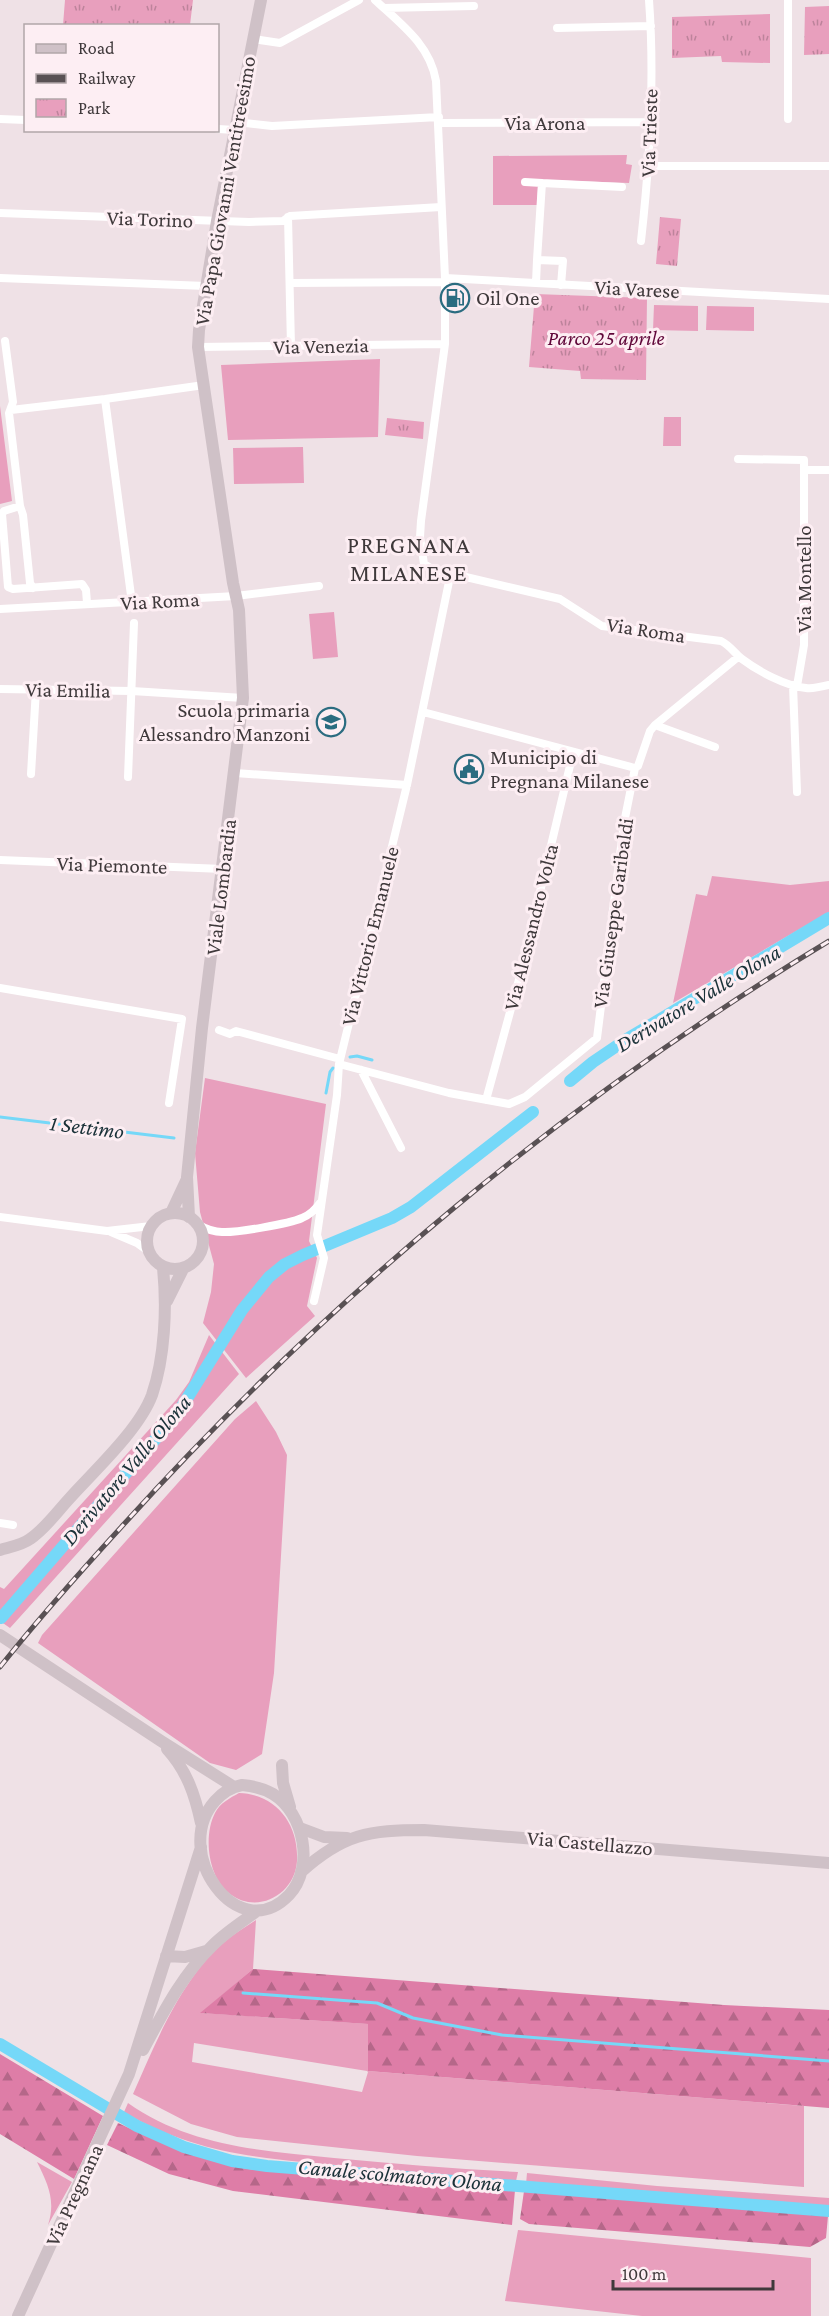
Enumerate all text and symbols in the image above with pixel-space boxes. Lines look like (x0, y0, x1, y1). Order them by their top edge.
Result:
legend (24, 24, 219, 132)
text: Road (78, 38, 115, 58)
street label: Via Papa Giovanni Ventitreesimo (189, 54, 261, 328)
text: Railway (78, 68, 136, 88)
street label: Via Trieste (635, 88, 663, 178)
text: Park (78, 98, 110, 118)
street label: Via Arona (504, 111, 586, 135)
street label: Via Torino (106, 205, 194, 233)
street label: Via Varese (594, 275, 680, 303)
fuel station icon: Oil One (439, 282, 471, 314)
place label: Oil One (476, 286, 540, 310)
park label: Parco 25 aprile (547, 326, 665, 350)
street label: Via Venezia (273, 333, 369, 359)
street label: Via Montello (792, 525, 816, 633)
district label: PREGNANA MILANESE (347, 531, 471, 586)
street label: Via Roma (120, 587, 200, 615)
street label: Via Roma (605, 612, 687, 648)
street label: Via Emilia (25, 677, 111, 703)
place label: Scuola primaria Alessandro Manzoni (139, 698, 310, 746)
school or university icon: Scuola primaria Alessandro Manzoni (315, 706, 347, 738)
place label: Municipio di Pregnana Milanese (490, 745, 649, 793)
public building icon: Municipio di Pregnana Milanese (453, 753, 485, 785)
street label: Via Giuseppe Garibaldi (588, 816, 638, 1010)
street label: Viale Lombardia (201, 817, 241, 957)
street label: Via Alessandro Volta (499, 841, 563, 1013)
street label: Via Vittorio Emanuele (336, 844, 404, 1028)
street label: Via Piemonte (56, 851, 168, 879)
water label: Derivatore Valle Olona (611, 939, 785, 1057)
water label: 1 Settimo (49, 1110, 125, 1144)
water label: Derivatore Valle Olona (56, 1390, 196, 1550)
street label: Via Castellazzo (526, 1826, 654, 1860)
street label: Via Pregnana (40, 2140, 108, 2250)
water label: Canale scolmatore Olona (297, 2154, 503, 2196)
scale bar (613, 2253, 774, 2291)
text: 100 m (622, 2264, 667, 2284)

